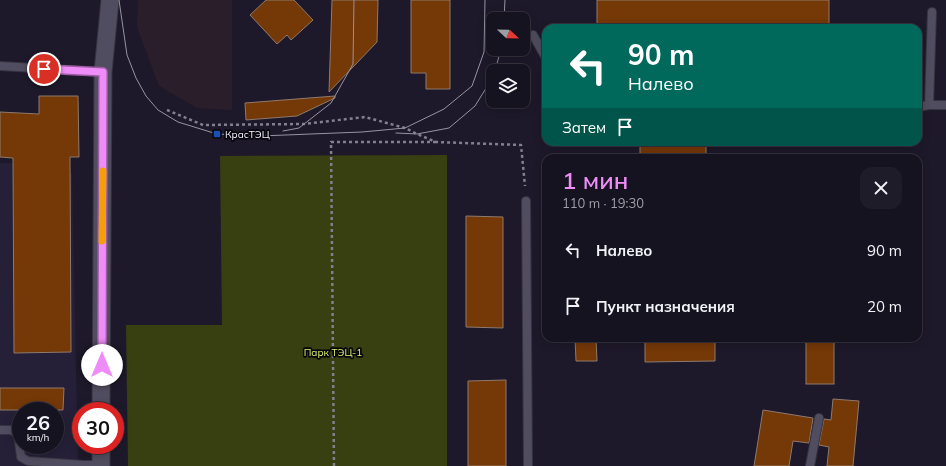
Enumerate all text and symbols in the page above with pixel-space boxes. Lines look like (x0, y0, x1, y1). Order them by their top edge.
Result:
north arrow (486, 12, 530, 56)
map controls (486, 12, 530, 108)
text: 90 m (628, 37, 694, 72)
icon: left (562, 40, 614, 92)
pin (27, 52, 61, 86)
icon: arrive (33, 58, 55, 80)
button: layers (486, 64, 530, 108)
text: Налево (628, 72, 694, 95)
icon: arrive (614, 116, 636, 138)
text: Затем (562, 118, 606, 137)
place label: КрасТЭЦ (225, 128, 270, 141)
marker: КрасТЭЦ (212, 129, 222, 139)
text: 1 мин (562, 165, 628, 195)
button: close (860, 167, 902, 209)
text: 110 m · 19:30 (562, 195, 644, 211)
icon: left (562, 239, 584, 261)
text: Налево (596, 241, 652, 260)
text: 90 m (867, 241, 902, 260)
icon: arrive (562, 295, 584, 317)
text: Пункт назначения (596, 297, 735, 316)
text: 20 m (867, 297, 902, 316)
position arrow (81, 344, 123, 386)
park label: Парк ТЭЦ-1 (304, 346, 362, 359)
speed limit sign: 30 (72, 402, 124, 454)
text: 26 (26, 410, 50, 435)
text: km/h (27, 431, 49, 444)

